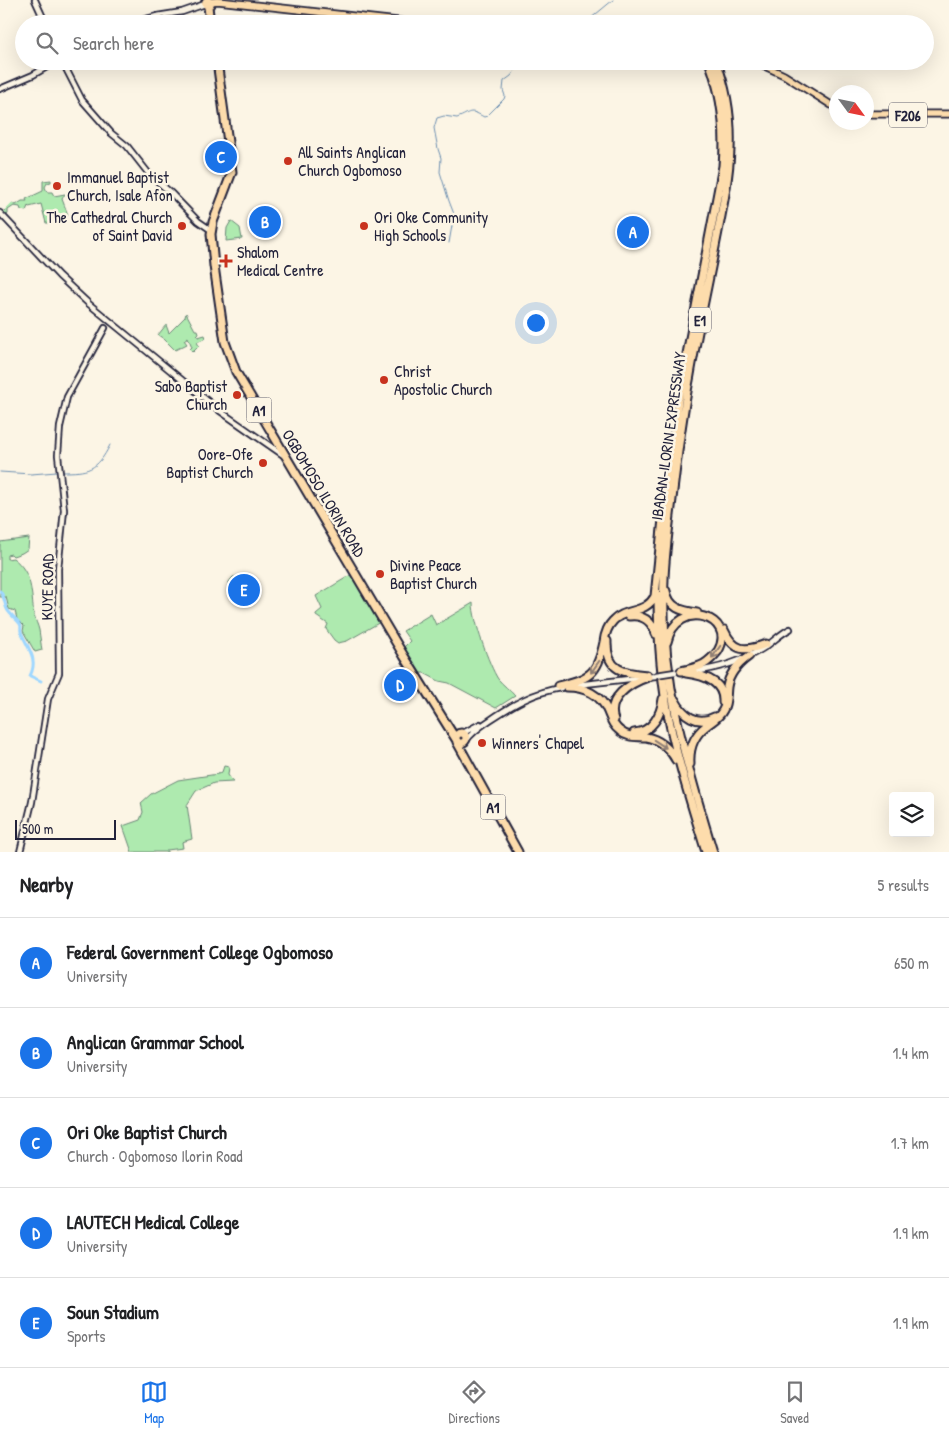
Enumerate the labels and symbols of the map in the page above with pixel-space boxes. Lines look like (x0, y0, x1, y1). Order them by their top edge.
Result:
north arrow (829, 85, 874, 130)
road number: F206 (889, 102, 927, 128)
pin: C (205, 138, 237, 176)
place label: All Saints Anglican Church Ogbomoso (298, 141, 406, 181)
marker: All Saints Anglican Church Ogbomoso (282, 155, 294, 167)
place label: Immanuel Baptist Church, Isale Afon (67, 166, 173, 206)
marker: Immanuel Baptist Church, Isale Afon (51, 180, 63, 192)
pin: B (249, 203, 281, 241)
place label: The Cathedral Church of Saint David (47, 206, 172, 246)
place label: Ori Oke Community High Schools (374, 206, 489, 246)
pin: A (617, 213, 649, 251)
marker: The Cathedral Church of Saint David (176, 220, 188, 232)
marker: Ori Oke Community High Schools (358, 220, 370, 232)
place label: Shalom Medical Centre (237, 241, 324, 281)
marker: Shalom Medical Centre (219, 254, 233, 268)
road number: E1 (689, 308, 711, 332)
your location (523, 310, 549, 336)
street label: IBADAN-ILORIN EXPRESSWAY (645, 350, 691, 522)
place label: Christ Apostolic Church (394, 360, 492, 400)
marker: Christ Apostolic Church (378, 374, 390, 386)
place label: Sabo Baptist Church (155, 375, 227, 415)
marker: Sabo Baptist Church (231, 389, 243, 401)
road number: A1 (246, 398, 272, 422)
street label: OGBOMOSO ILORIN ROAD (277, 425, 371, 561)
place label: Oore-Ofe Baptist Church (166, 443, 254, 483)
marker: Oore-Ofe Baptist Church (257, 457, 269, 469)
street label: KUYE ROAD (35, 553, 59, 620)
place label: Divine Peace Baptist Church (390, 554, 477, 594)
marker: Divine Peace Baptist Church (374, 568, 386, 580)
pin: E (228, 571, 260, 609)
one-way arrow (711, 644, 721, 658)
one-way arrow (590, 660, 600, 674)
pin: D (384, 666, 416, 704)
place label: Winners' Chapel (492, 732, 585, 754)
marker: Winners' Chapel (476, 737, 488, 749)
one-way arrow (653, 738, 667, 749)
road number: A1 (480, 794, 506, 820)
scale bar (15, 817, 116, 840)

